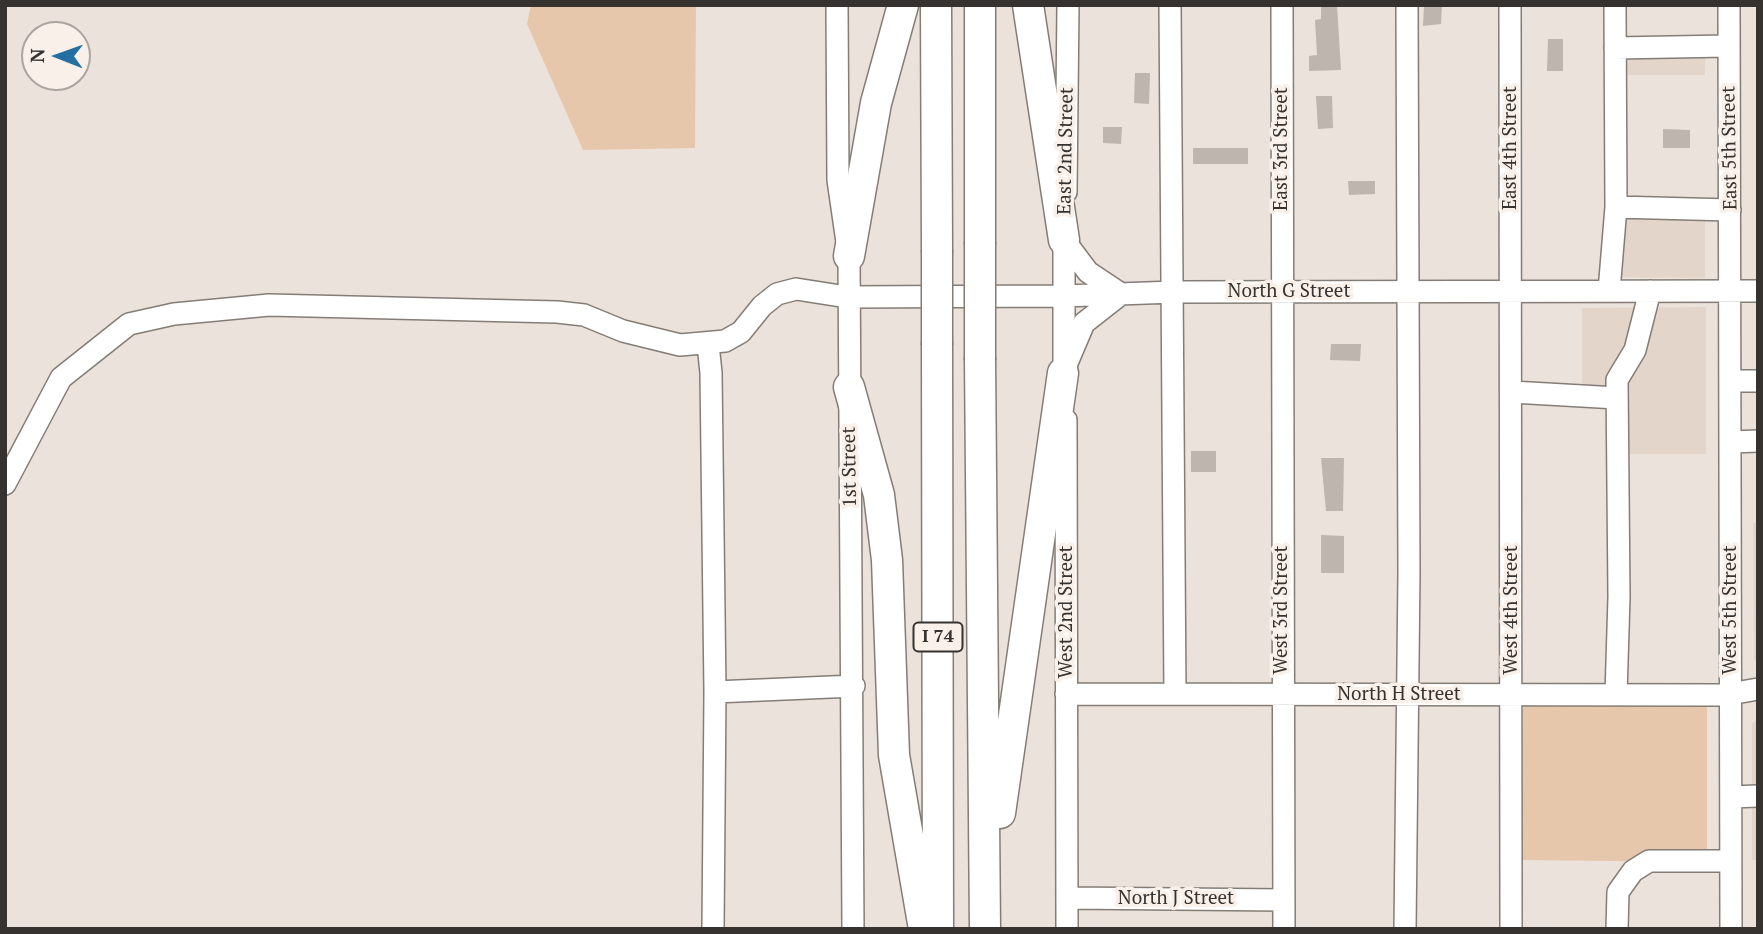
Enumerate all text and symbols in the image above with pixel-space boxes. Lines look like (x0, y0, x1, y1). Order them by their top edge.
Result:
north arrow (21, 21, 91, 91)
text: N (24, 48, 49, 63)
street label: East 4th Street (1500, 86, 1522, 210)
street label: East 5th Street (1718, 86, 1742, 210)
street label: East 2nd Street (1053, 87, 1079, 215)
street label: East 3rd Street (1271, 87, 1293, 211)
street label: North G Street (1228, 281, 1350, 303)
street label: 1st Street (838, 426, 862, 508)
street label: West 2nd Street (1056, 545, 1078, 679)
street label: West 3rd Street (1271, 545, 1293, 675)
street label: West 4th Street (1501, 545, 1523, 675)
street label: West 5th Street (1720, 545, 1742, 675)
road number: I 74 (914, 622, 962, 652)
street label: North H Street (1337, 684, 1461, 706)
street label: North J Street (1118, 888, 1234, 910)

